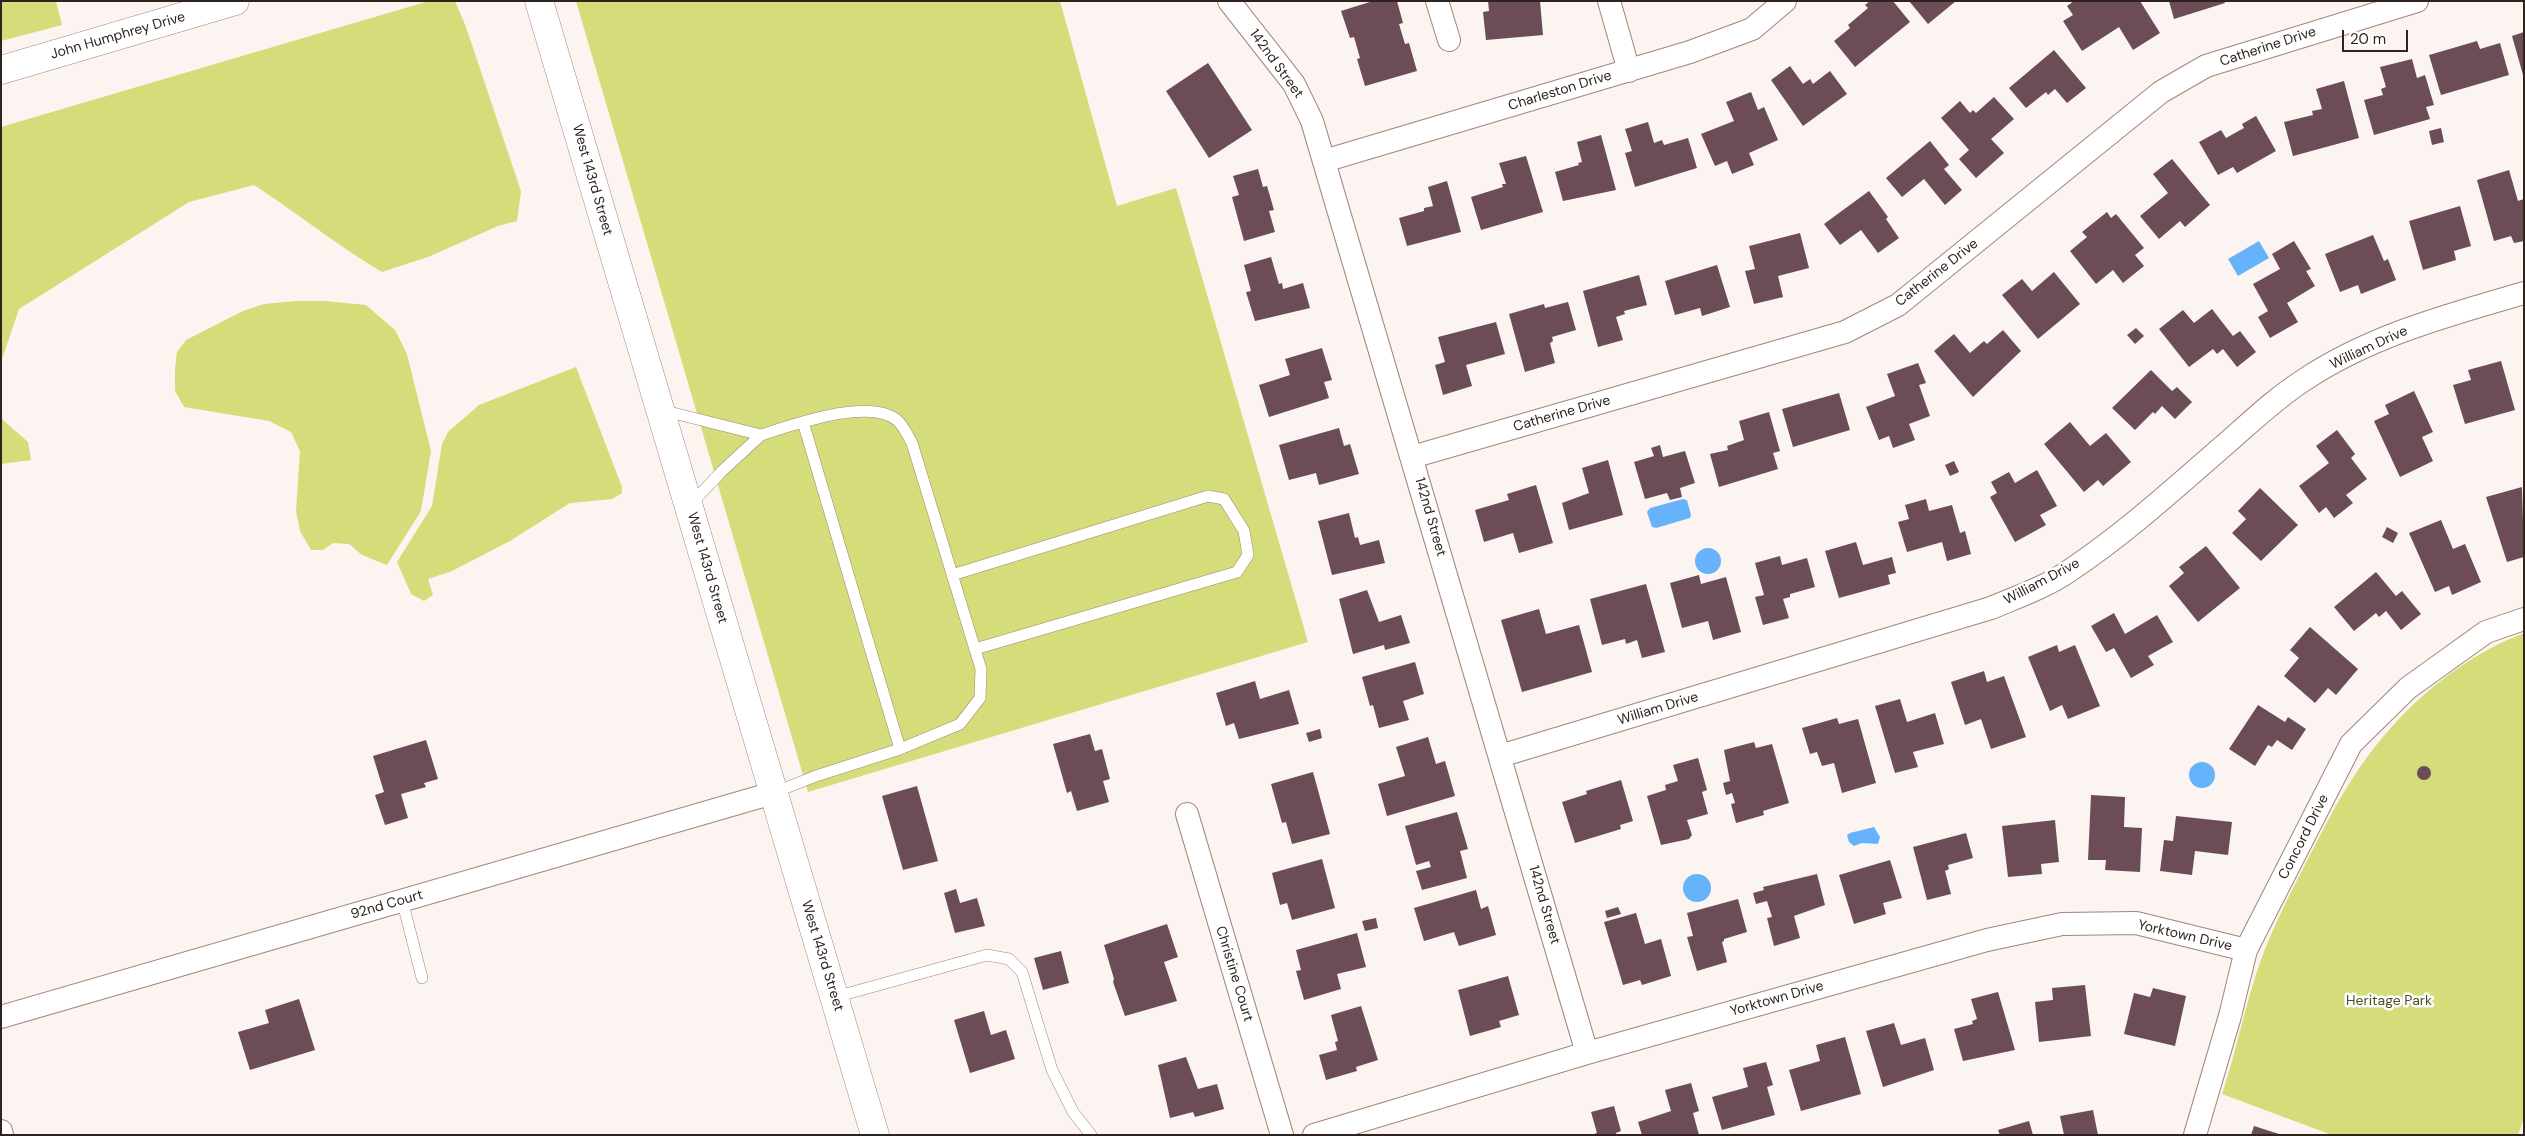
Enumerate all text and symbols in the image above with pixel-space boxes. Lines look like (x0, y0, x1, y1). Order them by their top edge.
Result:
street label: John Humphrey Drive (49, 9, 187, 63)
scale bar (2345, 20, 2411, 52)
street label: Catherine Drive (2218, 24, 2318, 70)
street label: 142nd Street (1245, 26, 1307, 102)
text: 20 m (2350, 29, 2386, 49)
street label: Charleston Drive (1506, 67, 1614, 115)
street label: West 143rd Street (568, 122, 616, 238)
street label: Catherine Drive (1892, 235, 1982, 311)
street label: William Drive (2328, 323, 2410, 373)
street label: Catherine Drive (1511, 392, 1613, 436)
street label: 142nd Street (1411, 476, 1449, 558)
street label: West 143rd Street (683, 510, 731, 626)
street label: William Drive (2001, 555, 2083, 609)
street label: William Drive (1616, 689, 1700, 729)
street label: Concord Drive (2275, 792, 2333, 882)
street label: 142nd Street (1525, 864, 1563, 946)
street label: 92nd Court (349, 887, 425, 923)
street label: West 143rd Street (797, 899, 847, 1013)
street label: Yorktown Drive (2136, 917, 2234, 955)
street label: Christine Court (1212, 924, 1256, 1024)
street label: Yorktown Drive (1728, 978, 1826, 1020)
park label: Heritage Park (2346, 993, 2432, 1009)

